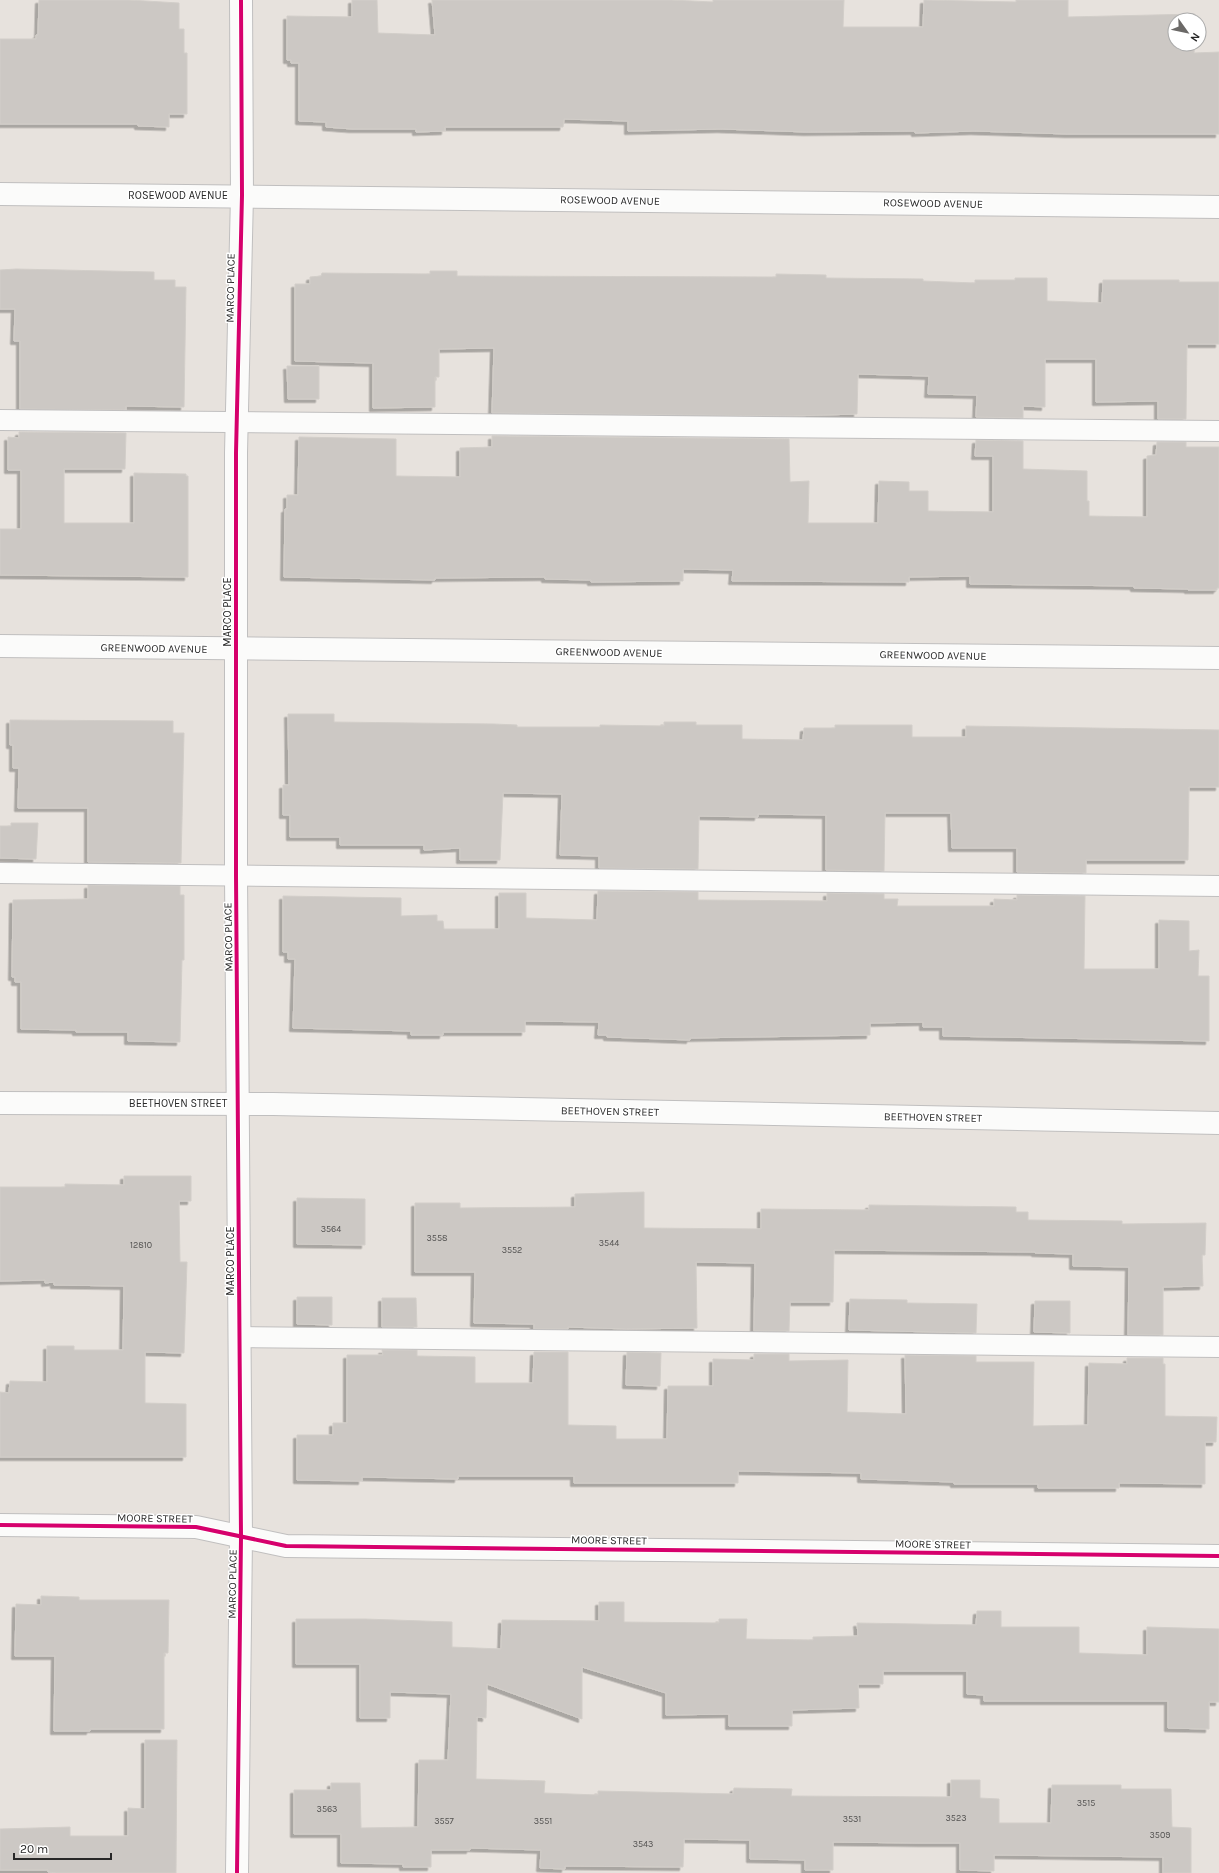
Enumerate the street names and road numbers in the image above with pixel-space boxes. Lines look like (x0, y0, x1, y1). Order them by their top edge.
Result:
street label: ROSEWOOD AVENUE (128, 189, 228, 202)
street label: ROSEWOOD AVENUE (560, 193, 660, 208)
street label: ROSEWOOD AVENUE (883, 196, 983, 211)
street label: MARCO PLACE (223, 253, 238, 323)
street label: MARCO PLACE (221, 577, 234, 647)
street label: GREENWOOD AVENUE (100, 641, 208, 656)
street label: GREENWOOD AVENUE (555, 645, 663, 660)
street label: GREENWOOD AVENUE (879, 648, 987, 663)
street label: MARCO PLACE (221, 902, 236, 972)
street label: BEETHOVEN STREET (129, 1097, 228, 1110)
street label: BEETHOVEN STREET (561, 1104, 660, 1119)
street label: BEETHOVEN STREET (884, 1110, 983, 1125)
street label: MARCO PLACE (224, 1226, 237, 1296)
street label: MOORE STREET (117, 1511, 193, 1526)
street label: MOORE STREET (571, 1533, 647, 1548)
street label: MOORE STREET (895, 1537, 971, 1552)
street label: MARCO PLACE (225, 1549, 240, 1619)

